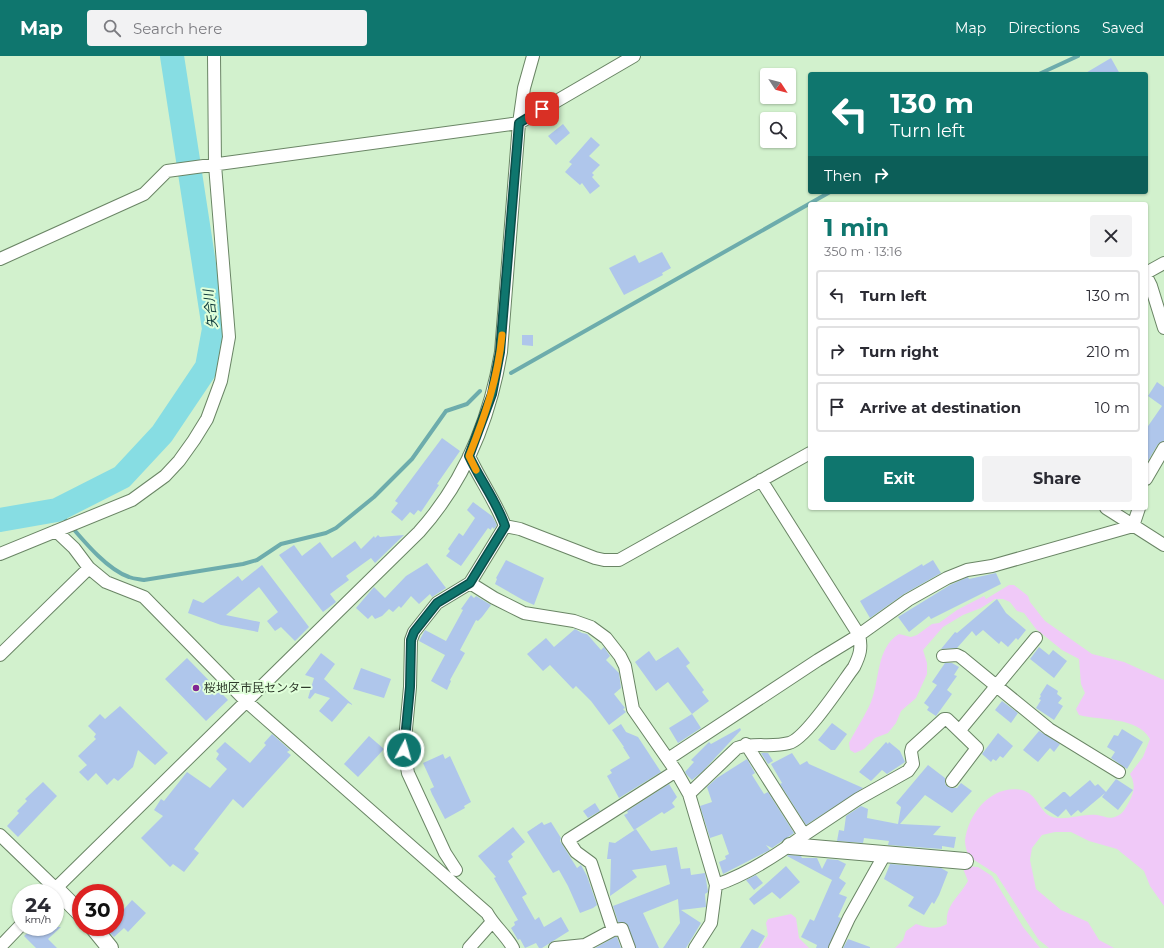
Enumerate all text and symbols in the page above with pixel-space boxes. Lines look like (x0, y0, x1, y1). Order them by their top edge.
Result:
search box (87, 10, 367, 46)
text: Map (20, 17, 63, 40)
icon: search (101, 17, 123, 39)
text: Search here (133, 19, 222, 38)
text: Map (955, 19, 986, 37)
text: Directions (1008, 19, 1080, 37)
text: Saved (1102, 19, 1144, 37)
north arrow (760, 68, 796, 104)
map controls (760, 68, 796, 148)
text: 130 m (890, 86, 974, 120)
icon: left (824, 88, 876, 140)
pin (525, 92, 559, 126)
icon: arrive (531, 98, 553, 120)
button: search (760, 112, 796, 148)
text: Turn left (890, 120, 965, 142)
icon: right (870, 164, 892, 186)
text: Then (824, 166, 862, 185)
text: 1 min (824, 213, 889, 242)
button: close (1090, 215, 1132, 257)
text: 350 m · 13:16 (824, 243, 902, 259)
icon: left (826, 284, 848, 306)
text: Turn left (860, 286, 927, 305)
text: 130 m (1086, 286, 1130, 305)
water label: 矢合川 (199, 287, 220, 329)
icon: right (826, 340, 848, 362)
text: Turn right (860, 342, 939, 361)
text: 210 m (1086, 342, 1130, 361)
icon: arrive (826, 396, 848, 418)
text: Arrive at destination (860, 398, 1021, 417)
text: 10 m (1095, 398, 1130, 417)
button: Exit (824, 456, 974, 502)
button: Share (982, 456, 1132, 502)
place label: 桜地区市民センター (204, 680, 312, 695)
marker: 桜地区市民センター (191, 683, 201, 693)
position arrow (383, 729, 425, 771)
speed limit sign: 30 (72, 884, 124, 936)
text: 24 (25, 893, 51, 917)
text: km/h (25, 913, 51, 926)

